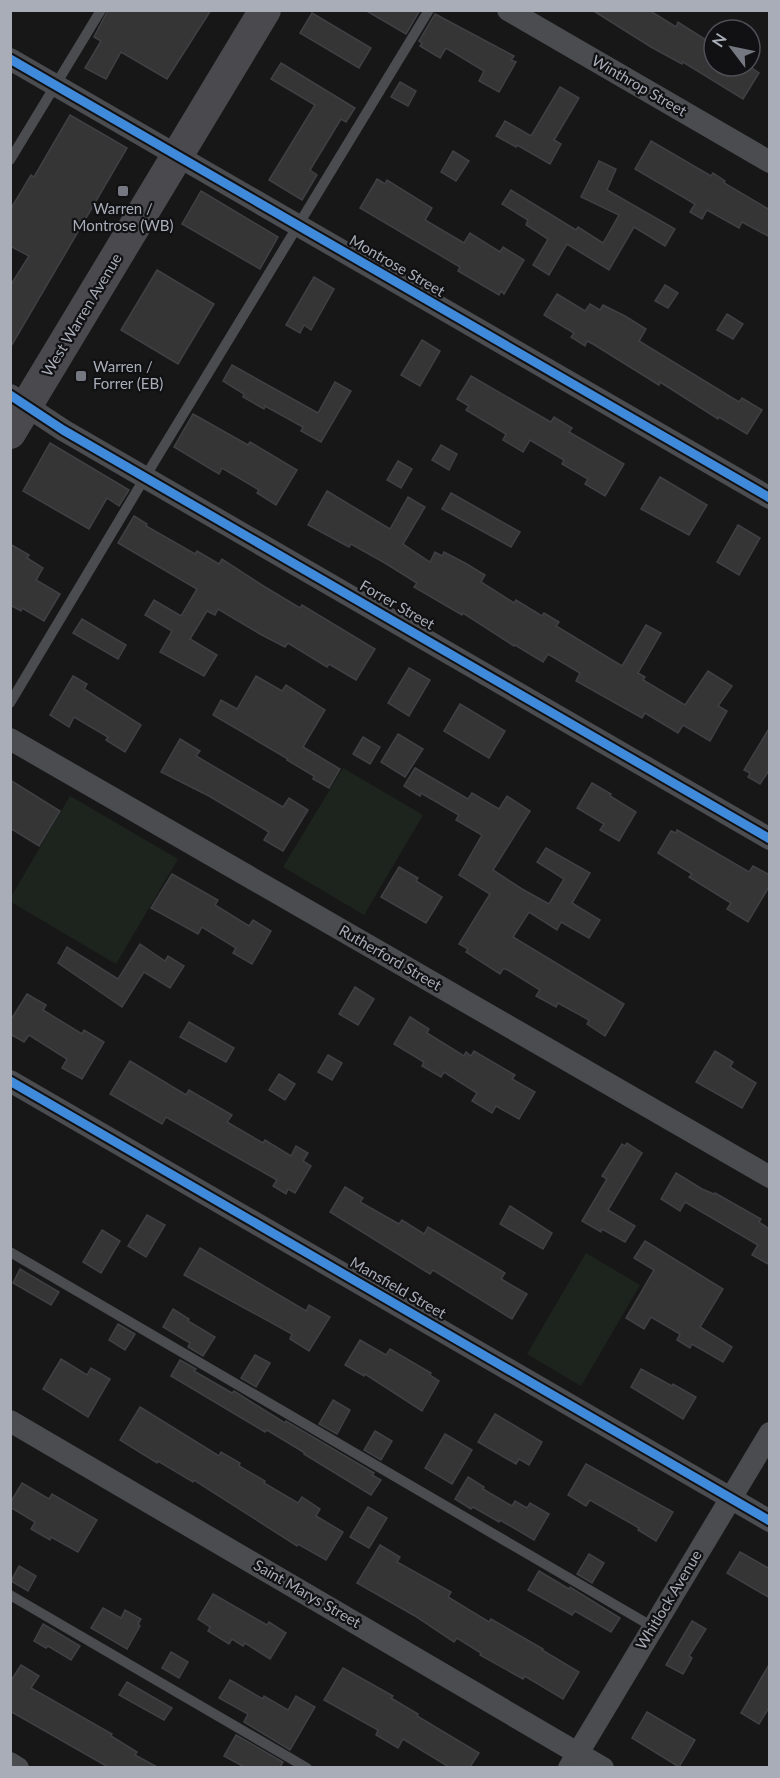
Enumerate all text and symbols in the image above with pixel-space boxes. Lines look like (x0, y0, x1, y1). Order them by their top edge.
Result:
north arrow (702, 18, 762, 78)
text: N (708, 30, 730, 50)
street label: Winthrop Street (589, 51, 691, 120)
marker: Warren / Montrose (WB) (116, 184, 130, 198)
place label: Warren / Montrose (WB) (73, 199, 174, 234)
street label: Montrose Street (347, 231, 449, 300)
street label: West Warren Avenue (37, 250, 125, 379)
place label: Warren / Forrer (EB) (93, 357, 163, 392)
marker: Warren / Forrer (EB) (74, 369, 88, 383)
street label: Forrer Street (357, 575, 439, 633)
street label: Rutherford Street (336, 921, 445, 994)
street label: Mansfield Street (347, 1252, 450, 1322)
street label: Whitlock Avenue (631, 1547, 705, 1652)
street label: Saint Marys Street (251, 1555, 365, 1631)

